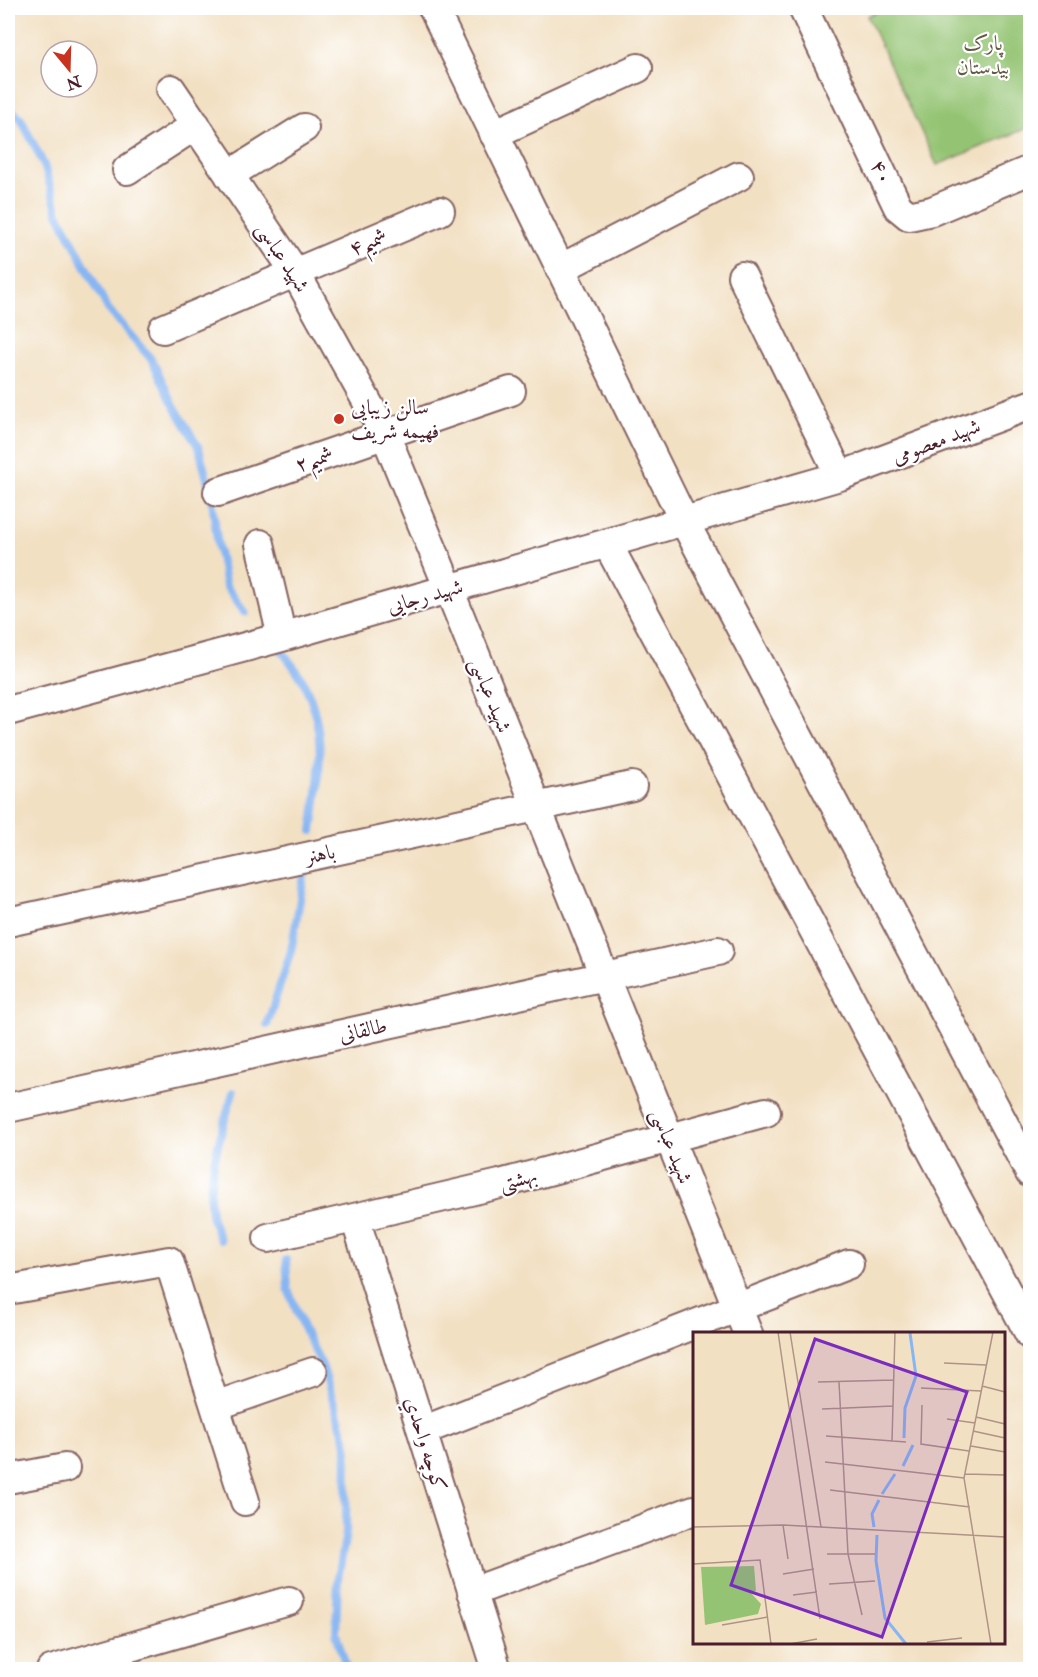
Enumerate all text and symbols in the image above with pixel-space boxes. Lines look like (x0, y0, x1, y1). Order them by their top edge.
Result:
park label: پارک بیدستان (957, 30, 1009, 81)
north arrow (39, 39, 99, 99)
text: N (63, 70, 85, 94)
street label: ۴۰ (864, 155, 899, 189)
street label: شهید عباسی (249, 217, 315, 298)
street label: شمیم۴ (345, 222, 394, 269)
place label: سالن زیبایی فهیمه شریف (351, 394, 439, 445)
marker: سالن زیبایی فهیمه شریف (332, 412, 346, 426)
street label: شهید معصومی (888, 412, 984, 471)
street label: شمیم۲ (291, 440, 339, 485)
street label: شهید رجایی (384, 573, 466, 620)
street label: شهید عباسی (462, 654, 518, 737)
street label: باهنر (301, 838, 338, 871)
street label: طالقانی (337, 1012, 390, 1049)
street label: شهید عباسی (643, 1105, 699, 1188)
street label: بهشتی (496, 1161, 540, 1198)
inset map (693, 1332, 1005, 1644)
street label: كوچه واحدي (396, 1393, 453, 1495)

